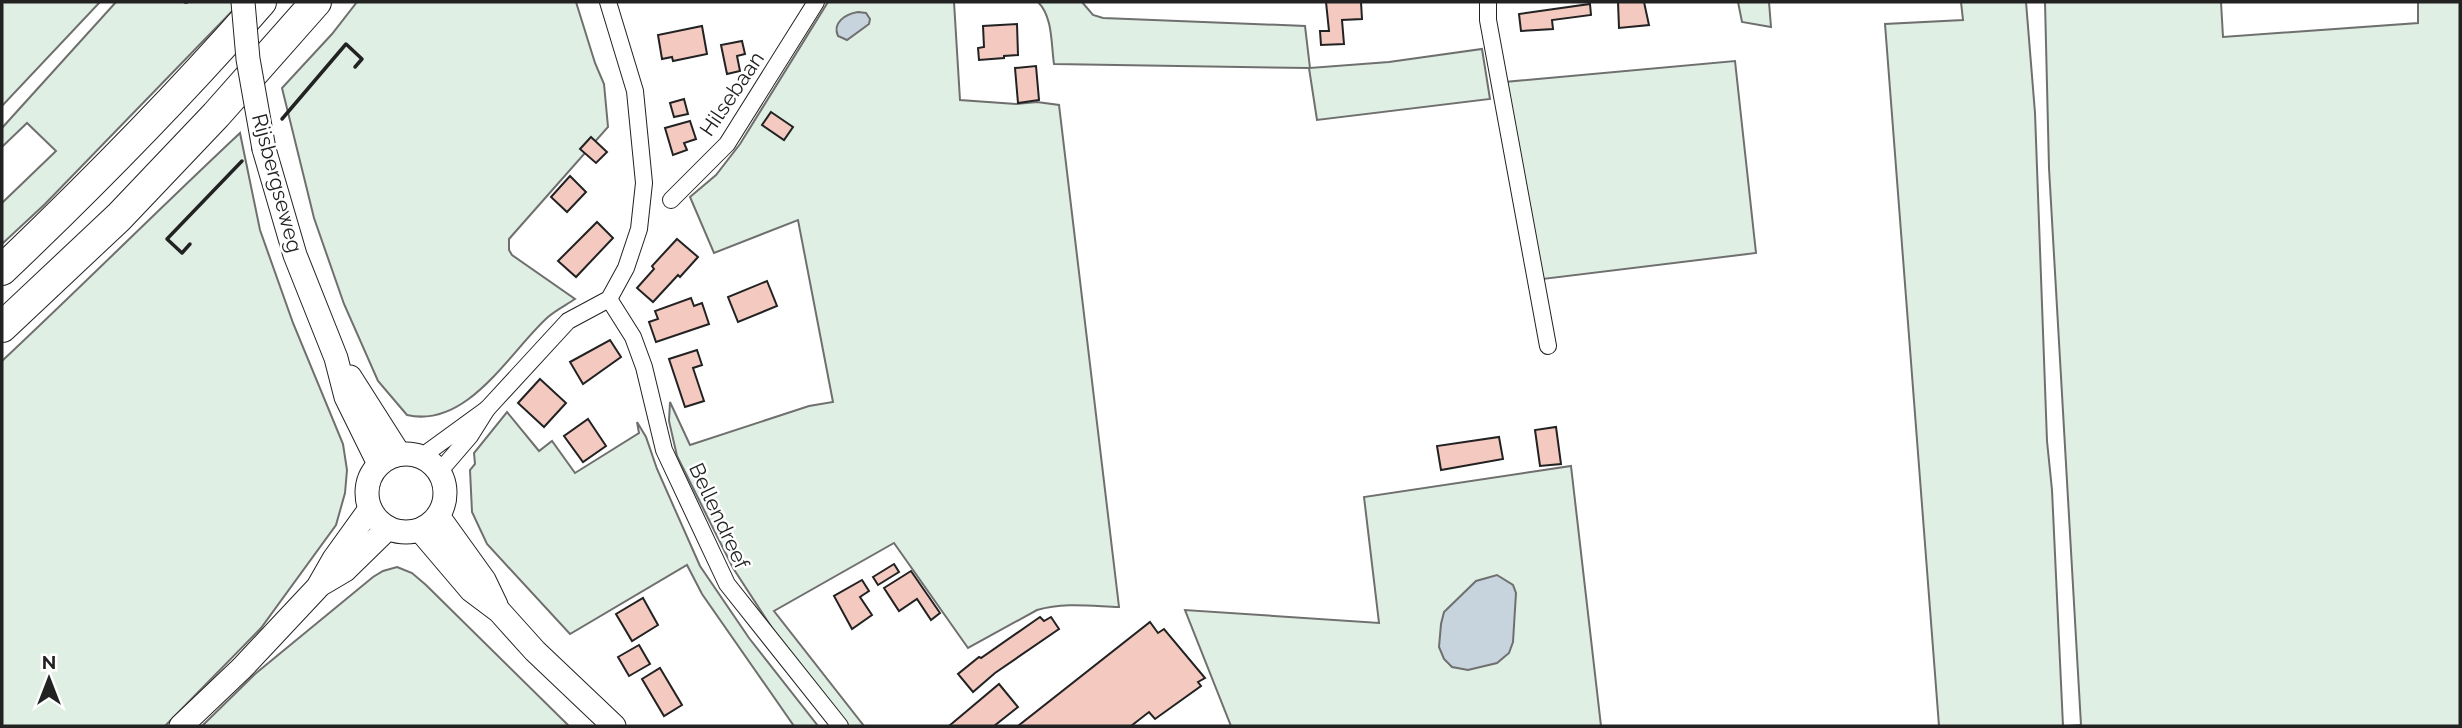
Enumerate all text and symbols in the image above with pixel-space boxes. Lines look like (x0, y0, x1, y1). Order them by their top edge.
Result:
street label: Hilsebaan (694, 47, 769, 141)
street label: Rijsbergseweg (247, 111, 308, 255)
street label: Bellendreef (684, 459, 755, 574)
north arrow (14, 644, 84, 714)
text: N (42, 651, 56, 673)

